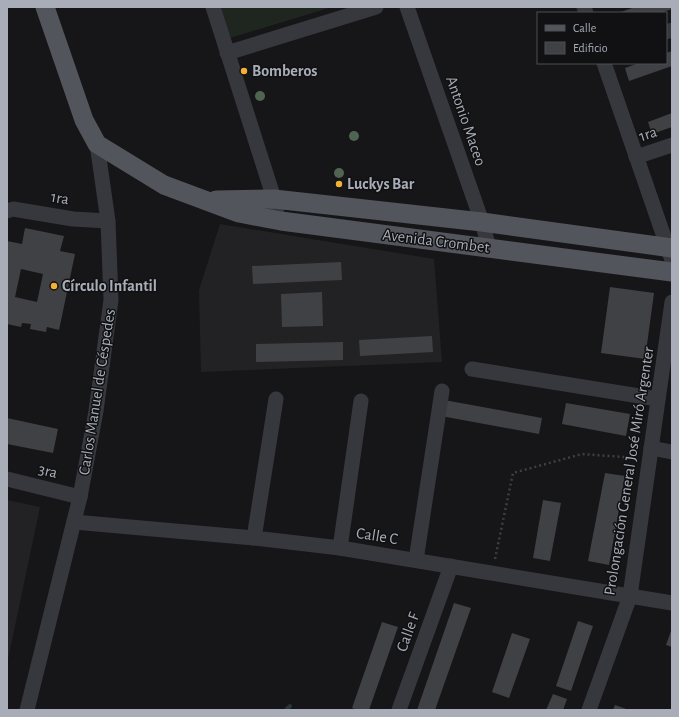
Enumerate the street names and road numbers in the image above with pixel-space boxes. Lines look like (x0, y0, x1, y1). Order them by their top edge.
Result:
street label: Antonio Maceo (443, 74, 489, 168)
street label: 1ra (637, 124, 659, 144)
street label: 1ra (50, 189, 70, 207)
street label: Avenida Crombet (382, 226, 490, 256)
street label: Carlos Manuel de Céspedes (76, 308, 118, 476)
street label: Prolongación General José Miró Argenter (601, 345, 657, 596)
street label: 3ra (37, 461, 59, 481)
street label: Calle C (355, 525, 399, 547)
street label: Calle F (394, 609, 423, 654)

